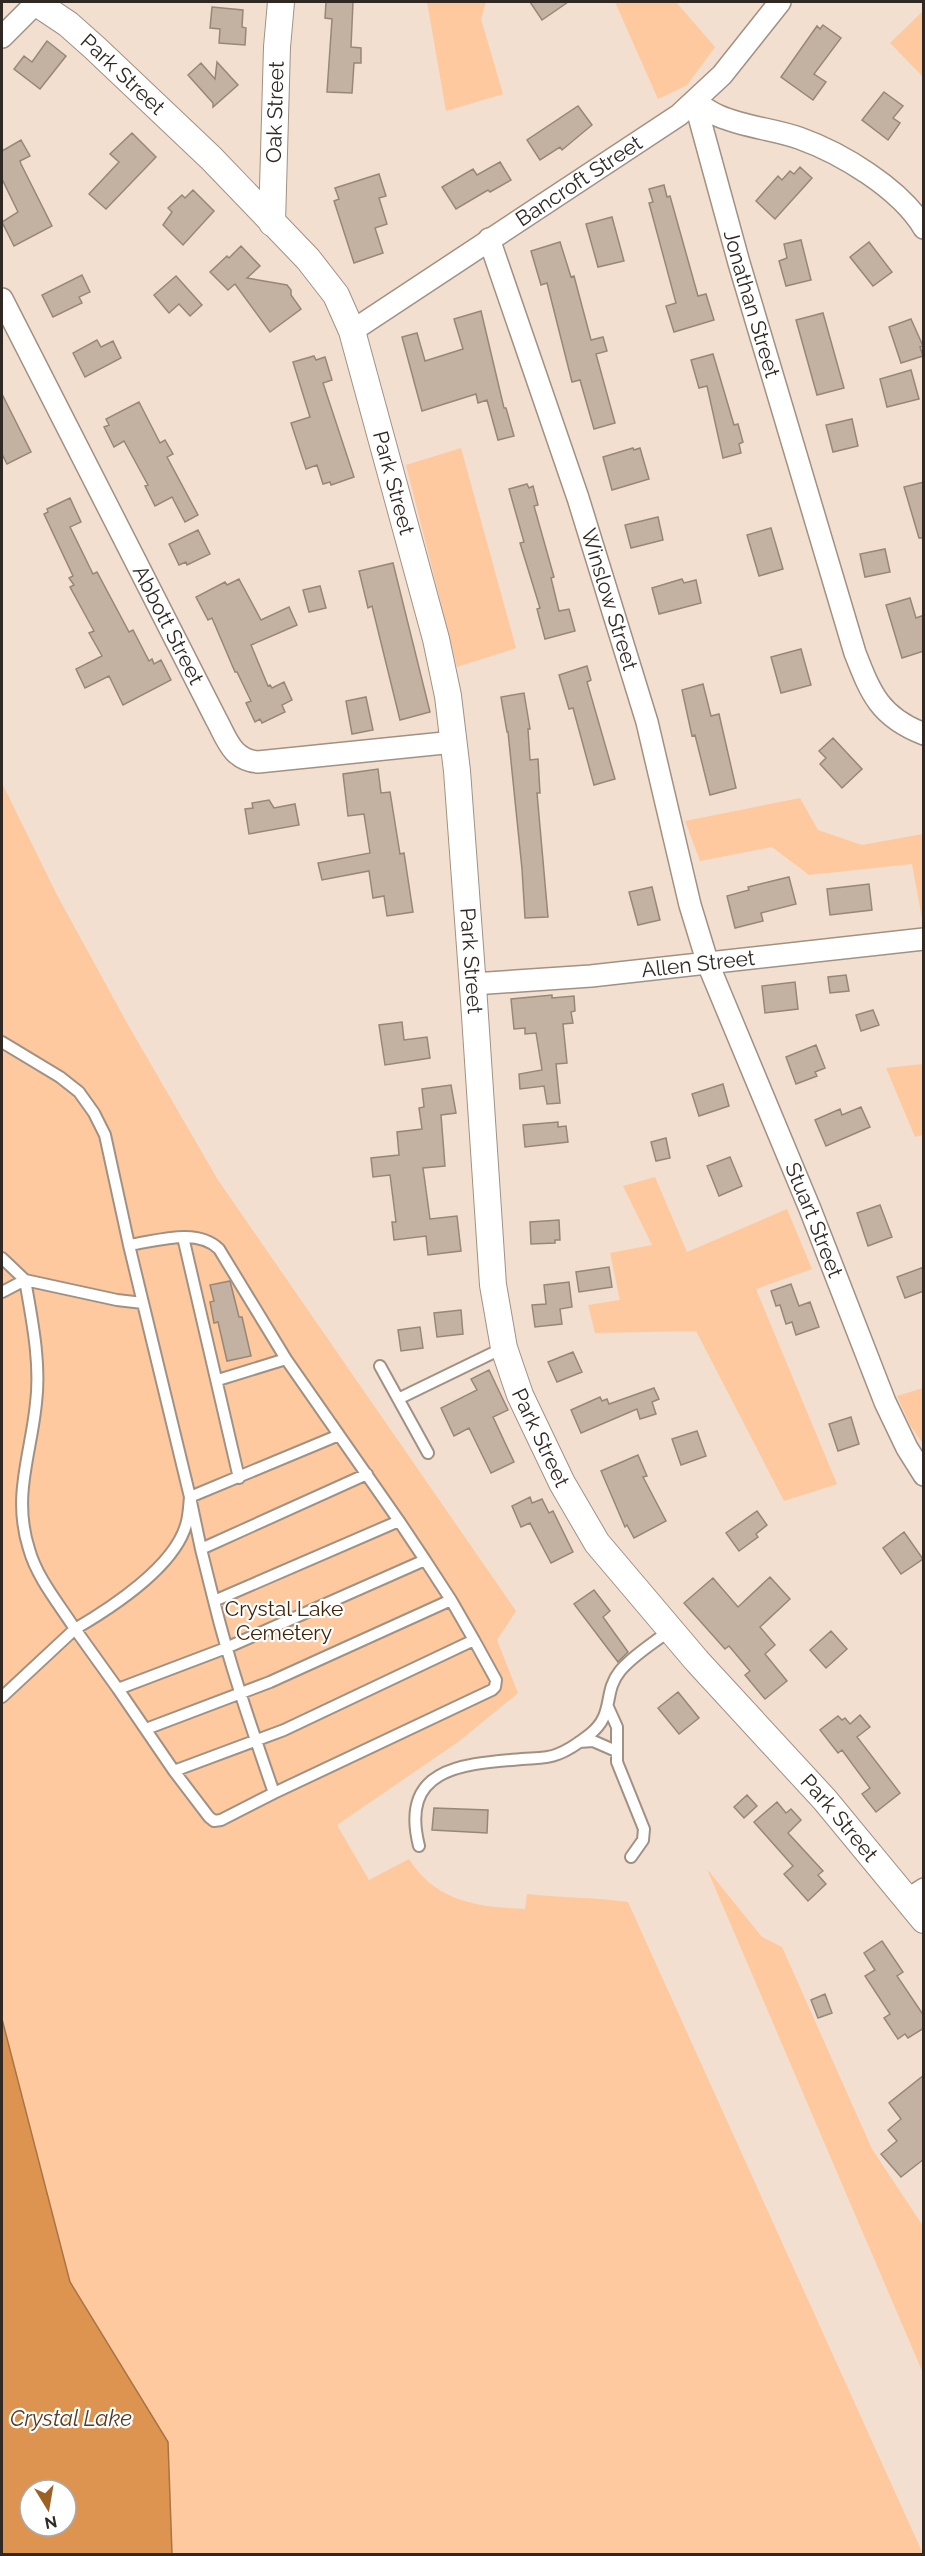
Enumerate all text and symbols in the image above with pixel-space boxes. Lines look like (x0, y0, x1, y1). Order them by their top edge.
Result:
street label: Park Street (76, 28, 170, 120)
street label: Oak Street (261, 61, 289, 163)
street label: Bancroft Street (511, 130, 647, 231)
street label: Jonathan Street (719, 227, 785, 381)
street label: Park Street (368, 428, 420, 537)
street label: Winslow Street (576, 525, 643, 673)
street label: Abbott Street (128, 561, 209, 689)
street label: Park Street (455, 907, 488, 1015)
street label: Allen Street (640, 945, 756, 982)
street label: Stuart Street (780, 1159, 848, 1281)
street label: Park Street (507, 1384, 575, 1491)
park label: Crystal Lake Cemetery (225, 1596, 343, 1645)
street label: Park Street (796, 1769, 883, 1866)
water label: Crystal Lake (10, 2405, 132, 2431)
north arrow (18, 2478, 78, 2538)
text: N (43, 2512, 59, 2533)

